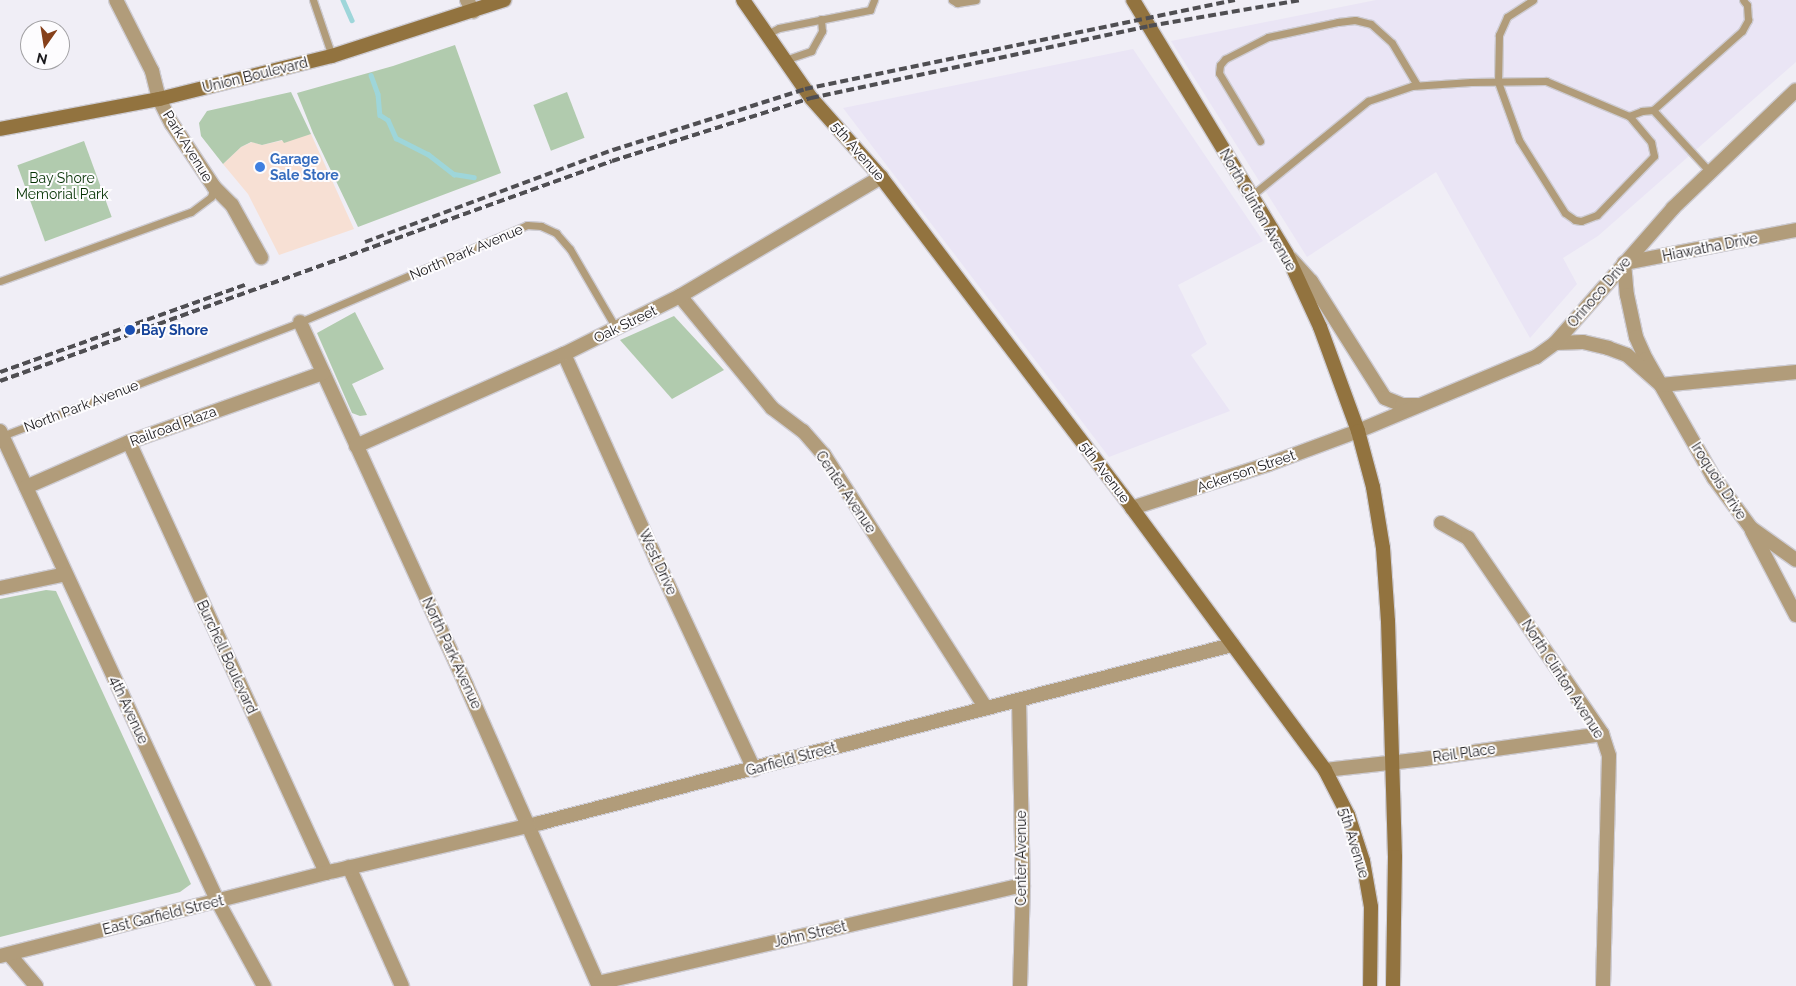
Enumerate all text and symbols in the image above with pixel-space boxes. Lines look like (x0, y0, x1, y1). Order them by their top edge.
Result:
north arrow (20, 20, 70, 70)
text: N (35, 50, 49, 68)
street label: Union Boulevard (201, 54, 309, 96)
street label: Park Avenue (159, 107, 217, 185)
street label: 5th Avenue (828, 118, 888, 184)
street label: North Clinton Avenue (1216, 146, 1300, 274)
place label: Garage Sale Store (270, 151, 339, 184)
marker: Garage Sale Store (254, 161, 266, 173)
park label: Bay Shore Memorial Park (15, 170, 109, 202)
street label: North Park Avenue (407, 221, 525, 283)
street label: Hiawatha Drive (1661, 229, 1759, 265)
street label: Orinoco Drive (1564, 253, 1634, 331)
street label: Oak Street (591, 302, 659, 346)
place label: Bay Shore (141, 322, 209, 338)
marker: Bay Shore (123, 323, 137, 337)
street label: North Park Avenue (21, 376, 141, 436)
street label: Railroad Plaza (127, 403, 219, 449)
street label: 5th Avenue (1076, 438, 1134, 506)
street label: Iroquois Drive (1688, 439, 1750, 523)
street label: Ackerson Street (1195, 446, 1297, 496)
street label: Center Avenue (812, 447, 880, 537)
street label: West Drive (636, 527, 680, 597)
street label: North Park Avenue (419, 594, 485, 712)
street label: Burchell Boulevard (193, 597, 261, 717)
street label: North Clinton Avenue (1518, 616, 1608, 742)
street label: 4th Avenue (106, 673, 152, 747)
street label: Garfield Street (744, 739, 838, 779)
street label: Reil Place (1431, 740, 1497, 766)
street label: 5th Avenue (1335, 806, 1373, 880)
street label: Center Avenue (1013, 810, 1029, 906)
street label: East Garfield Street (101, 892, 225, 938)
street label: John Street (772, 918, 848, 950)

